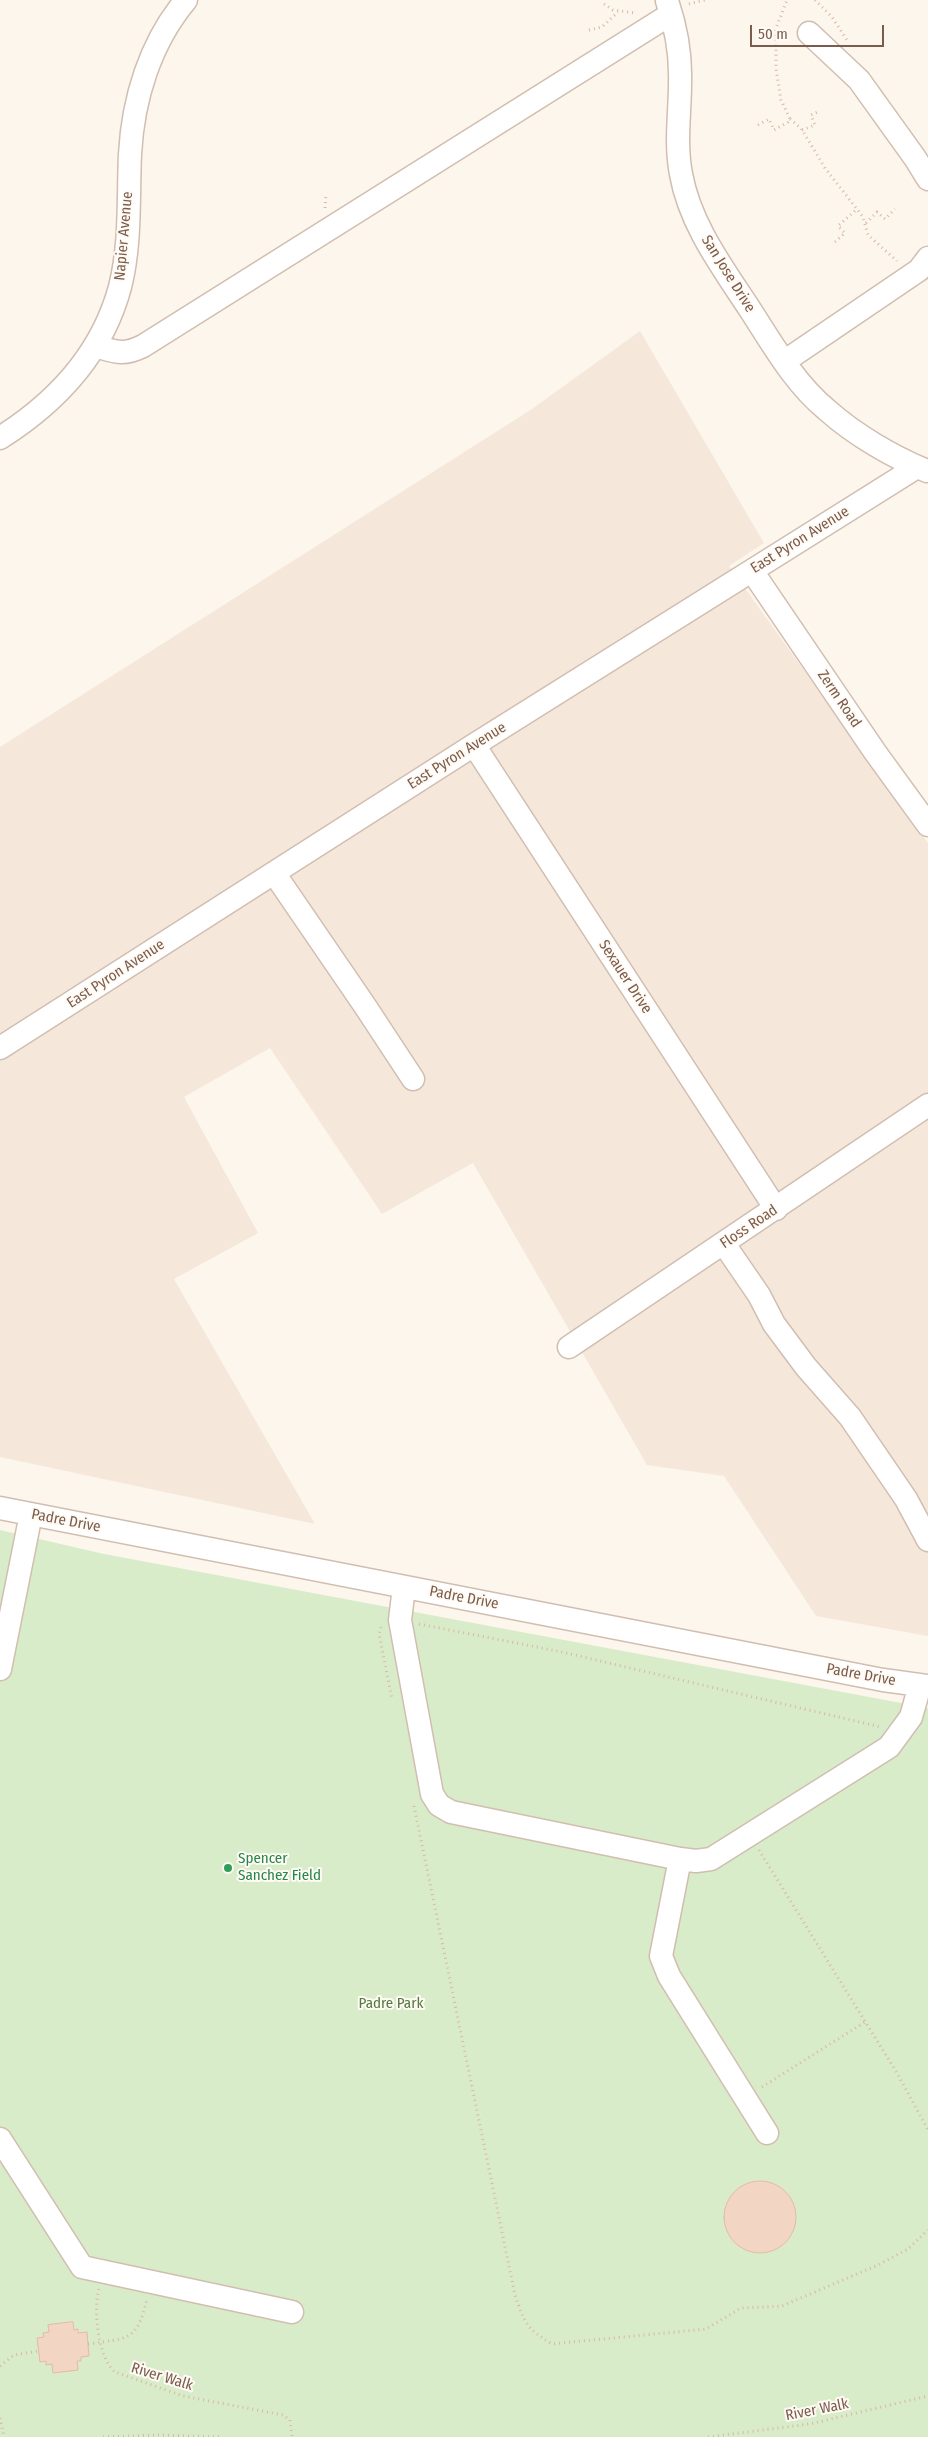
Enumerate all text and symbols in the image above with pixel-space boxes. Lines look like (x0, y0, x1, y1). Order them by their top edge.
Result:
scale bar (753, 15, 887, 47)
text: 50 m (758, 25, 788, 43)
street label: Napier Avenue (111, 191, 137, 281)
street label: San Jose Drive (697, 232, 759, 316)
street label: East Pyron Avenue (747, 503, 853, 577)
street label: Zerm Road (813, 667, 865, 731)
street label: East Pyron Avenue (404, 719, 510, 793)
street label: East Pyron Avenue (64, 936, 168, 1012)
street label: Sexauer Drive (595, 937, 655, 1017)
street label: Floss Road (717, 1201, 781, 1253)
street label: Padre Drive (30, 1505, 102, 1537)
street label: Padre Drive (428, 1582, 500, 1614)
street label: Padre Drive (825, 1660, 897, 1690)
place label: Spencer Sanchez Field (238, 1850, 321, 1885)
marker: Spencer Sanchez Field (222, 1862, 234, 1874)
park label: Padre Park (359, 1995, 423, 2013)
street label: River Walk (129, 2359, 195, 2395)
street label: River Walk (784, 2395, 850, 2425)

